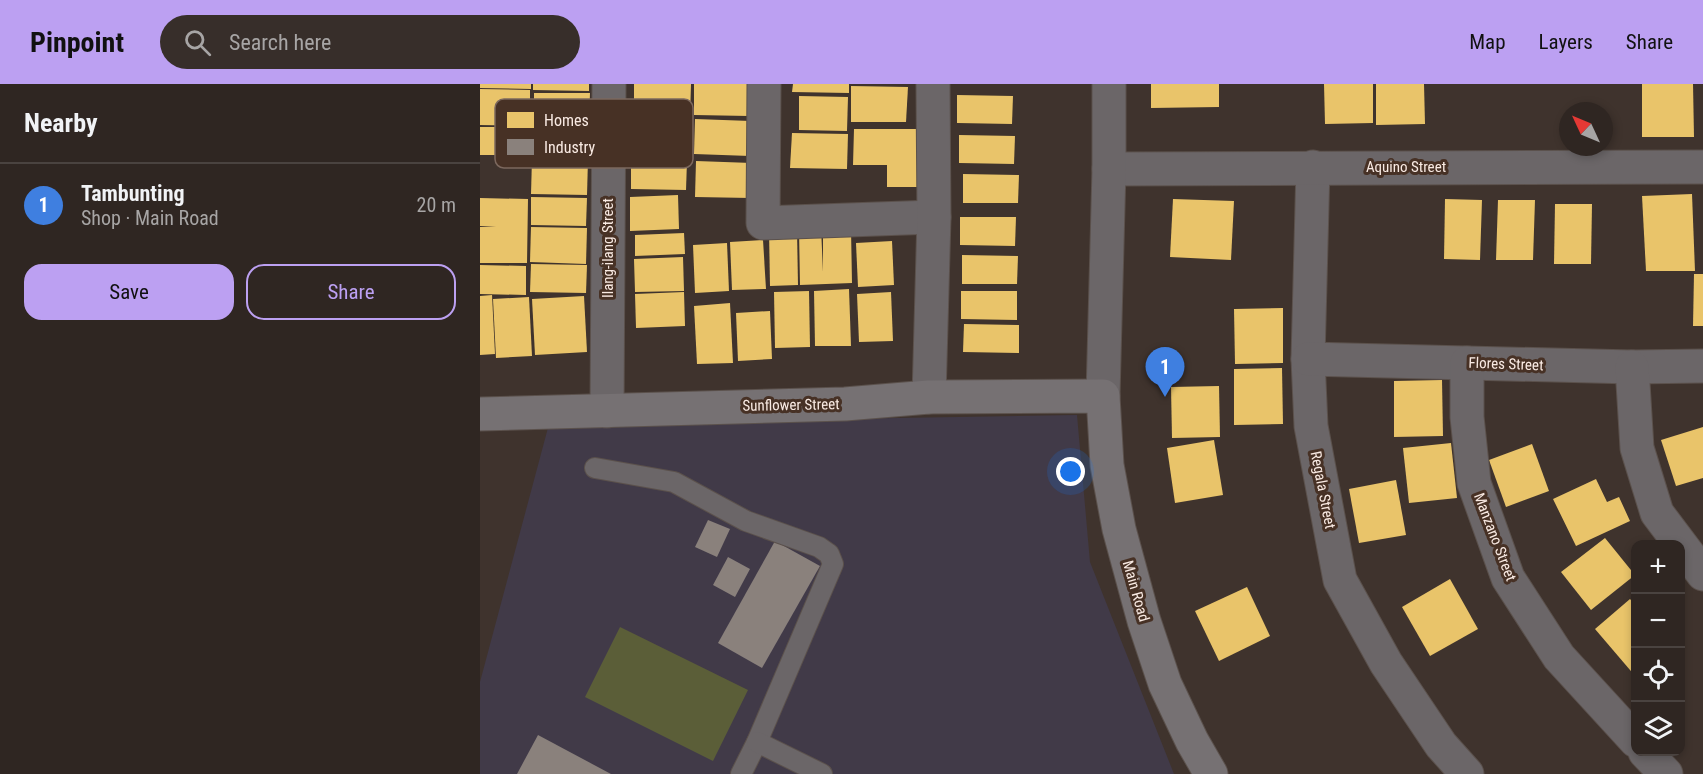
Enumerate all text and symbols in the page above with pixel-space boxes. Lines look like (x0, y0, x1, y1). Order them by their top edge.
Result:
search box (160, 15, 580, 69)
text: Pinpoint (30, 26, 124, 59)
icon: search (181, 26, 214, 59)
text: Search here (229, 30, 331, 55)
text: Map (1469, 30, 1506, 54)
text: Layers (1539, 30, 1593, 54)
text: Share (1626, 30, 1673, 54)
legend (495, 99, 693, 168)
north arrow (1559, 102, 1613, 156)
text: Nearby (24, 108, 98, 138)
text: Homes (544, 111, 589, 130)
text: Industry (544, 138, 595, 157)
street label: Aquino Street (1366, 158, 1446, 176)
text: Tambunting (81, 181, 185, 206)
text: 1 (38, 193, 49, 217)
text: 20 m (417, 193, 456, 217)
street label: Ilang-ilang Street (599, 198, 617, 298)
text: Shop · Main Road (81, 206, 219, 230)
button: Save (24, 264, 234, 320)
button: Share (246, 264, 456, 320)
pin: 1 (1146, 348, 1184, 397)
street label: Flores Street (1468, 354, 1544, 374)
street label: Sunflower Street (742, 395, 840, 415)
street label: Regala Street (1307, 450, 1339, 530)
your location (1056, 457, 1085, 486)
street label: Manzano Street (1470, 490, 1520, 584)
map controls (1631, 540, 1685, 756)
button: + (1631, 540, 1685, 594)
street label: Main Road (1119, 558, 1153, 624)
button: − (1631, 594, 1685, 648)
button: locate (1631, 648, 1685, 702)
button: layers (1631, 702, 1685, 756)

